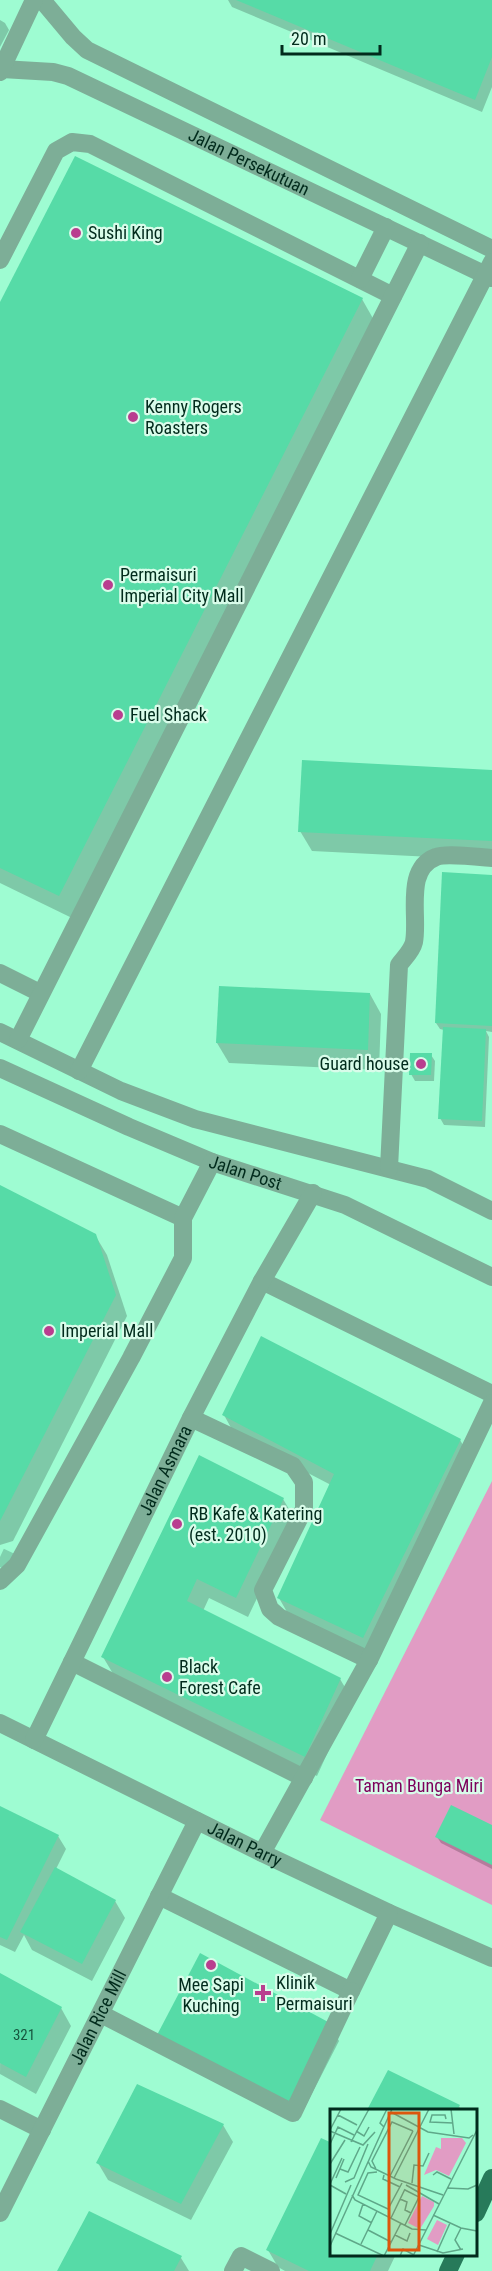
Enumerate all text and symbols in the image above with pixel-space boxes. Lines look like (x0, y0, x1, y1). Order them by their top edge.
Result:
scale bar (282, 18, 380, 56)
text: 20 m (291, 28, 326, 49)
street label: Jalan Persekutuan (185, 124, 313, 200)
place label: Sushi King (88, 222, 163, 243)
marker: Sushi King (69, 226, 83, 240)
place label: Kenny Rogers Roasters (145, 396, 242, 438)
marker: Kenny Rogers Roasters (126, 410, 140, 424)
place label: Permaisuri Imperial City Mall (120, 564, 244, 606)
marker: Permaisuri Imperial City Mall (101, 578, 115, 592)
place label: Fuel Shack (130, 704, 207, 725)
marker: Fuel Shack (111, 708, 125, 722)
place label: Guard house (320, 1053, 409, 1074)
marker: Guard house (414, 1057, 428, 1071)
street label: Jalan Post (206, 1151, 285, 1194)
place label: Imperial Mall (61, 1320, 153, 1341)
marker: Imperial Mall (42, 1324, 56, 1338)
street label: Jalan Asmara (134, 1422, 196, 1519)
place label: RB Kafe & Katering (est. 2010) (189, 1503, 322, 1546)
marker: RB Kafe & Katering (est. 2010) (170, 1517, 184, 1531)
place label: Black Forest Cafe (179, 1656, 261, 1698)
marker: Black Forest Cafe (160, 1670, 174, 1684)
park label: Taman Bunga Miri (355, 1775, 483, 1796)
street label: Jalan Parry (204, 1817, 286, 1871)
marker: Mee Sapi Kuching (204, 1958, 218, 1972)
street label: Jalan Rice Mill (65, 1966, 131, 2068)
place label: Klinik Permaisuri (276, 1972, 353, 2014)
place label: Mee Sapi Kuching (178, 1974, 244, 2016)
marker: Klinik Permaisuri (254, 1984, 272, 2002)
house number: 321 (13, 2026, 35, 2044)
inset map (330, 2109, 477, 2256)

